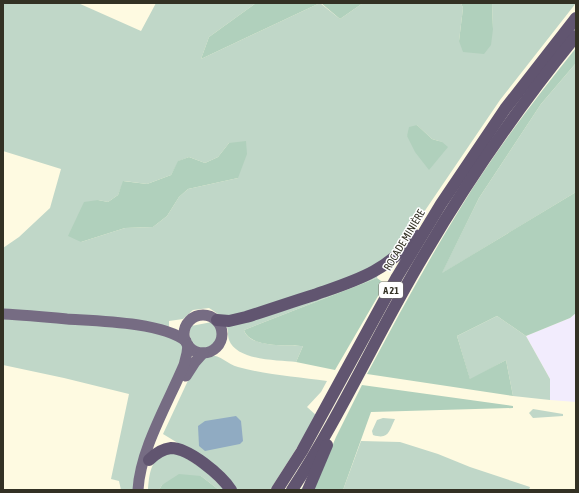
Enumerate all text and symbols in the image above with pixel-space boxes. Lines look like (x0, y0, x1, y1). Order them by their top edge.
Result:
street label: ROCADE MINIÈRE (381, 207, 427, 273)
road number: A 21 (379, 282, 403, 298)

